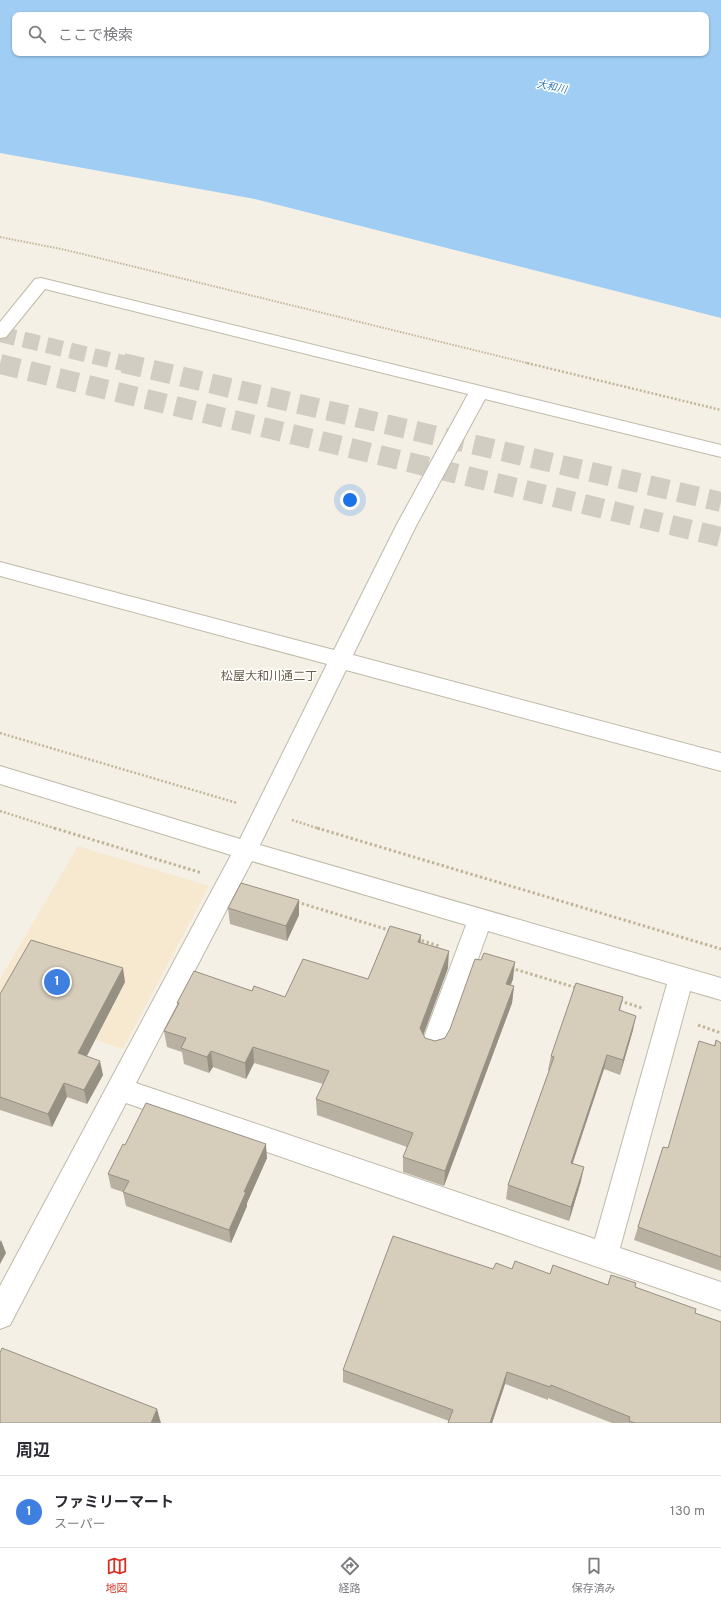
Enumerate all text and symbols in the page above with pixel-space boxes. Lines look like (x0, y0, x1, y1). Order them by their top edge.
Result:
search box (12, 12, 709, 56)
icon: search (26, 23, 48, 45)
text: ここで検索 (58, 27, 133, 46)
water label: 大和川 (536, 78, 569, 97)
your location (340, 490, 360, 510)
district label: 松屋大和川通二丁 (221, 669, 317, 685)
pin: 1 (44, 967, 70, 997)
text: 周辺 (16, 1441, 50, 1463)
text: ファミリーマート (54, 1494, 174, 1513)
text: 1 (26, 1504, 32, 1520)
text: 130 m (670, 1504, 705, 1520)
text: スーパー (54, 1517, 106, 1533)
tab: 地図 (106, 1555, 128, 1596)
tab: 経路 (339, 1555, 361, 1596)
tab: 保存済み (572, 1555, 616, 1596)

